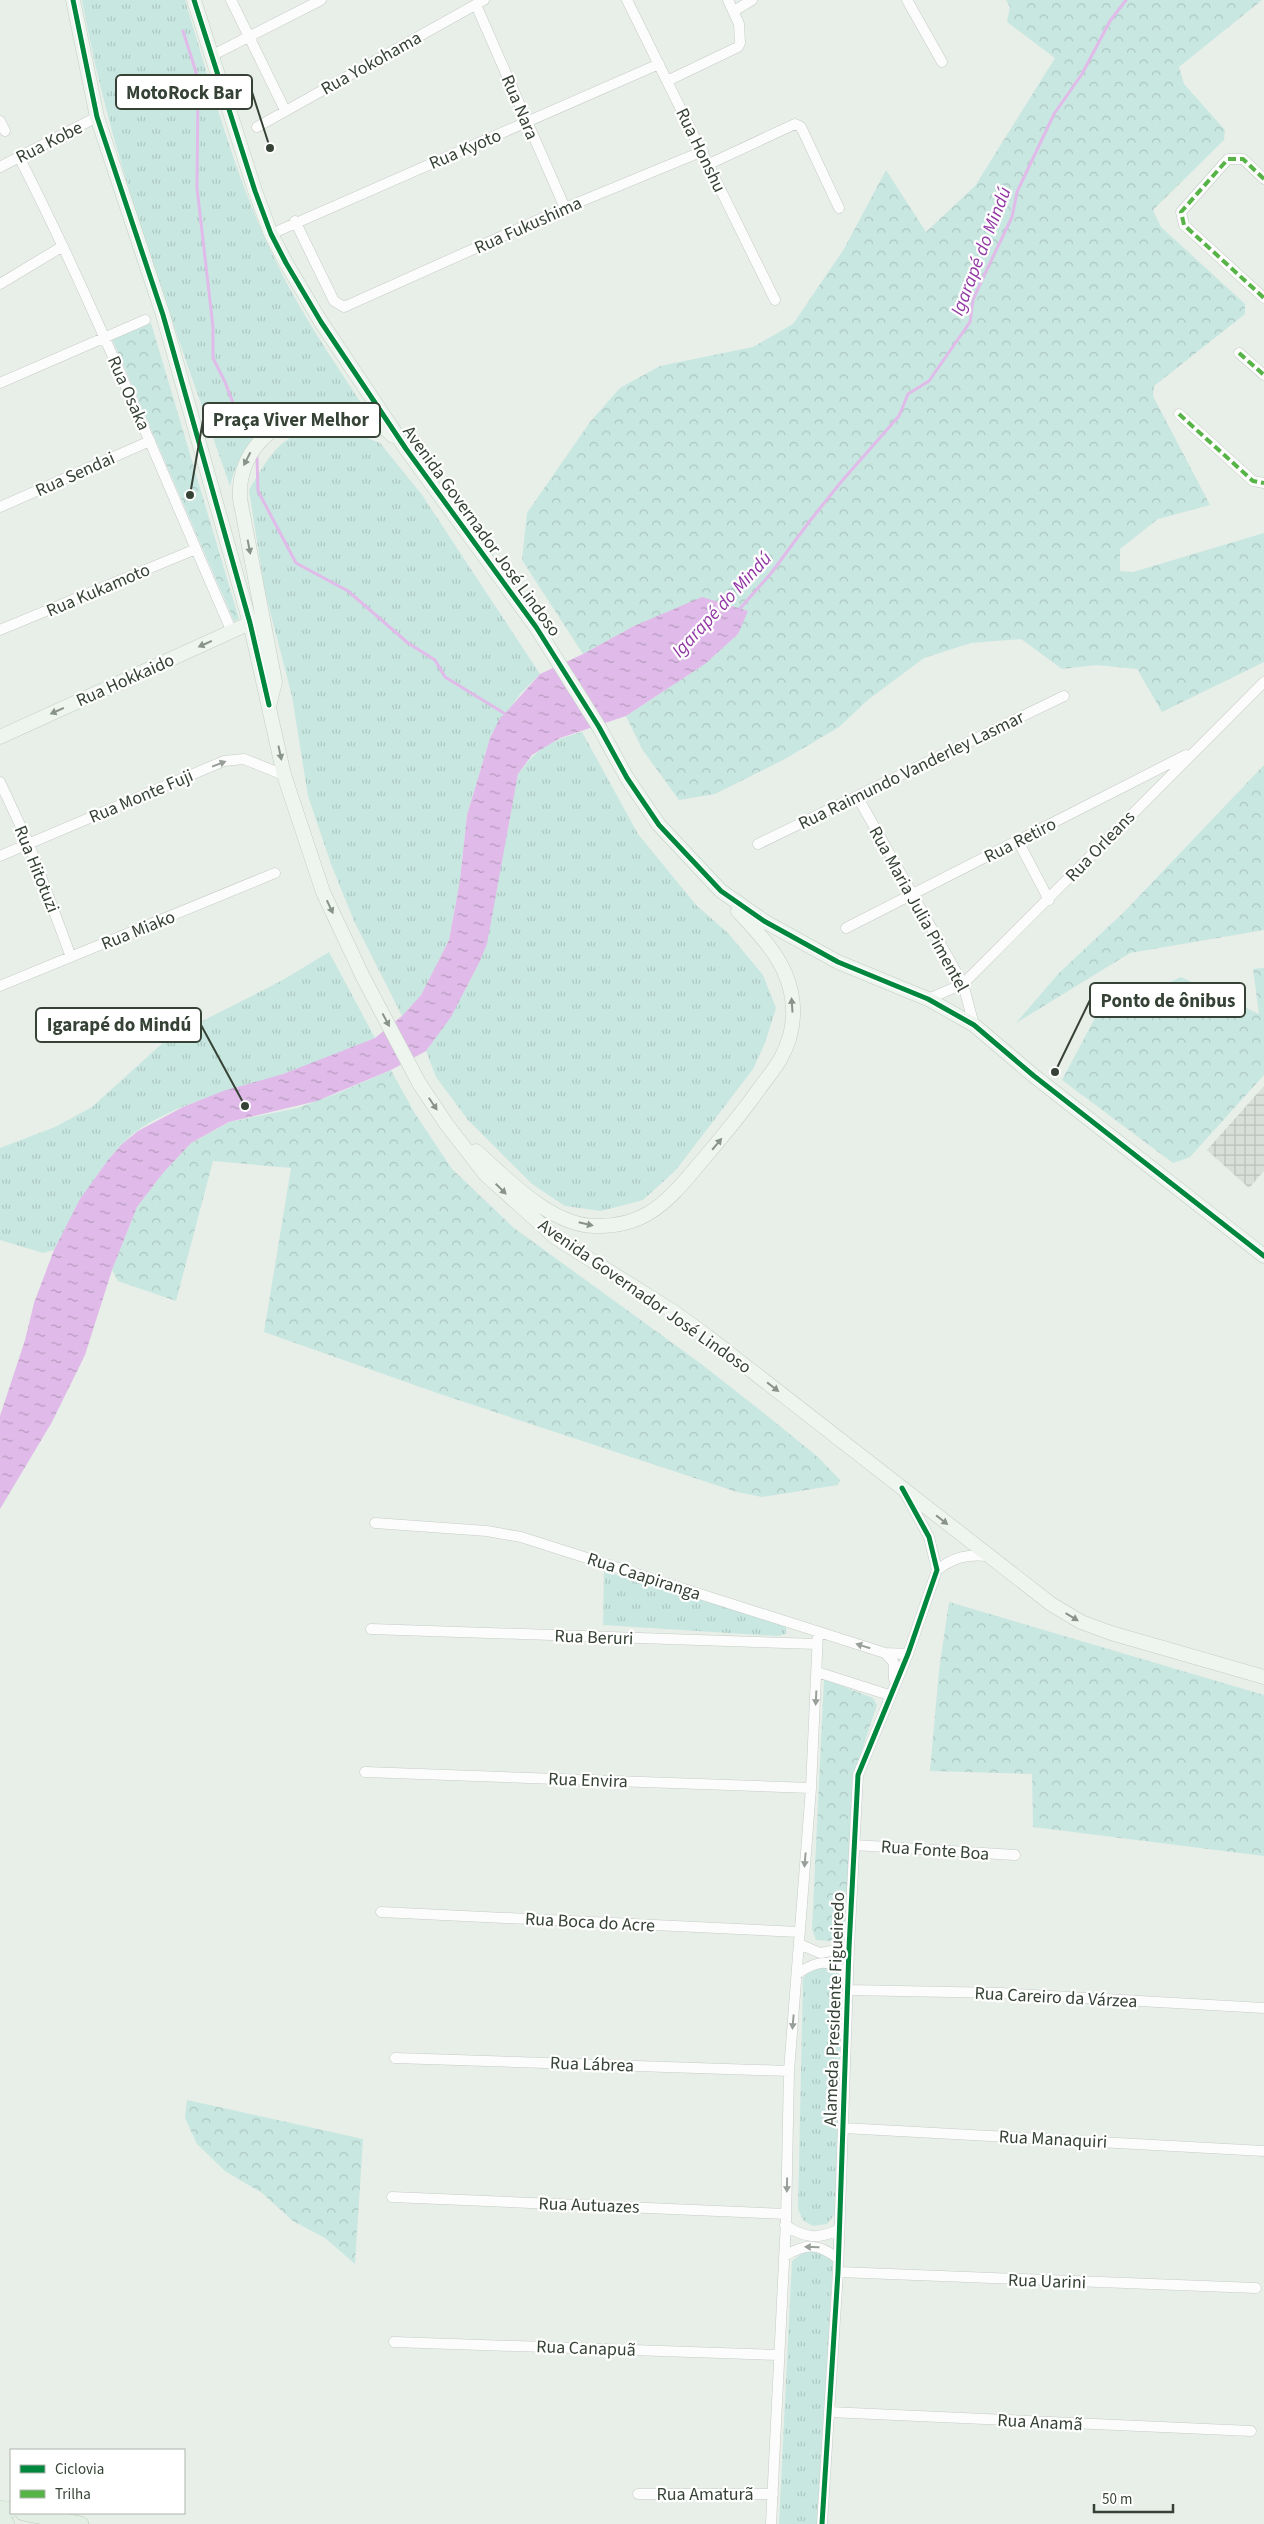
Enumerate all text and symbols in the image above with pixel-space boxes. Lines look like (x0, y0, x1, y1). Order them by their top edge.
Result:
street label: Rua Yokohama (316, 25, 426, 101)
street label: Rua Nara (495, 71, 544, 144)
callout: MotoRock Bar (116, 75, 252, 109)
text: MotoRock Bar (126, 80, 243, 107)
street label: Rua Honshu (669, 104, 732, 197)
street label: Rua Kobe (12, 115, 87, 170)
street label: Rua Kyoto (425, 123, 505, 176)
water label: Igarapé do Mindú (944, 183, 1018, 320)
street label: Rua Fukushima (470, 191, 586, 260)
street label: Rua Osaka (101, 352, 156, 434)
callout: Praça Viver Melhor (203, 403, 380, 437)
text: Praça Viver Melhor (213, 407, 370, 434)
street label: Avenida Governador José Lindoso (397, 421, 567, 642)
street label: Rua Sendai (31, 446, 119, 503)
one-way arrow (243, 452, 251, 466)
one-way arrow (246, 539, 254, 555)
water label: Igarapé do Mindú (666, 546, 778, 664)
street label: Rua Kukamoto (42, 557, 154, 624)
one-way arrow (198, 640, 212, 648)
street label: Rua Hokkaido (72, 648, 178, 713)
street label: Rua Raimundo Vanderley Lasmar (794, 704, 1029, 836)
one-way arrow (50, 706, 65, 715)
one-way arrow (276, 745, 284, 761)
one-way arrow (212, 759, 226, 767)
street label: Rua Monte Fuji (85, 763, 197, 830)
street label: Rua Orleans (1060, 805, 1141, 888)
street label: Rua Retiro (980, 812, 1061, 869)
street label: Rua Hitotuzi (8, 822, 65, 917)
street label: Rua Maria Julia Pimentel (863, 822, 975, 997)
one-way arrow (326, 900, 334, 914)
street label: Rua Miako (98, 904, 179, 957)
callout: Ponto de ônibus (1090, 983, 1245, 1017)
text: Ponto de ônibus (1101, 988, 1235, 1015)
one-way arrow (788, 996, 796, 1012)
callout: Igarapé do Mindú (36, 1008, 201, 1042)
text: Igarapé do Mindú (47, 1012, 191, 1039)
one-way arrow (381, 1013, 390, 1027)
one-way arrow (428, 1097, 438, 1111)
one-way arrow (711, 1137, 722, 1150)
one-way arrow (494, 1183, 506, 1195)
street label: Avenida Governador José Lindoso (533, 1213, 756, 1380)
one-way arrow (579, 1220, 594, 1228)
one-way arrow (766, 1382, 780, 1392)
one-way arrow (935, 1514, 948, 1525)
street label: Rua Caapiranga (584, 1546, 704, 1607)
one-way arrow (1066, 1612, 1079, 1621)
street label: Rua Beruri (554, 1624, 634, 1651)
one-way arrow (855, 1641, 870, 1649)
one-way arrow (811, 1690, 819, 1706)
street label: Rua Envira (548, 1767, 628, 1794)
street label: Rua Fonte Boa (880, 1834, 990, 1867)
one-way arrow (800, 1853, 808, 1869)
street label: Alameda Presidente Figueiredo (818, 1891, 851, 2127)
street label: Rua Boca do Acre (524, 1907, 656, 1938)
street label: Rua Careiro da Várzea (974, 1981, 1138, 2014)
one-way arrow (789, 2015, 797, 2031)
street label: Rua Lábrea (549, 2051, 635, 2078)
street label: Rua Manaquiri (998, 2124, 1108, 2155)
one-way arrow (782, 2177, 790, 2193)
street label: Rua Autuazes (538, 2191, 640, 2220)
one-way arrow (803, 2243, 819, 2251)
street label: Rua Uarini (1007, 2268, 1087, 2295)
street label: Rua Canapuã (536, 2334, 636, 2363)
street label: Rua Anamã (997, 2408, 1083, 2437)
legend (10, 2449, 185, 2514)
text: Ciclovia (55, 2459, 104, 2480)
street label: Rua Amaturã (657, 2482, 754, 2507)
scale bar (1094, 2482, 1173, 2514)
text: Trilha (55, 2484, 91, 2505)
text: 50 m (1102, 2489, 1132, 2510)

